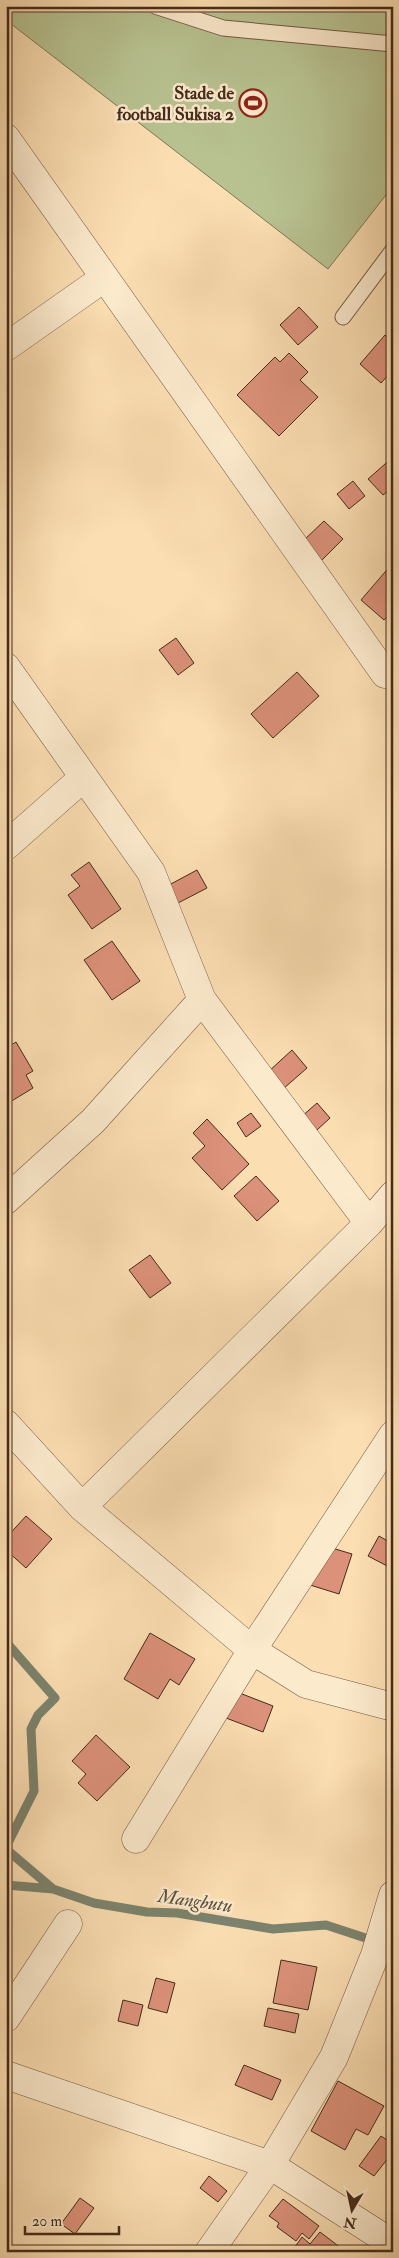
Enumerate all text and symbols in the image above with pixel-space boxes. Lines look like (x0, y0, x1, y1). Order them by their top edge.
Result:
place label: Stade de football Sukisa 2 (117, 82, 234, 126)
sports icon: Stade de football Sukisa 2 (238, 88, 268, 118)
water label: Mangbutu (155, 1884, 234, 1918)
north arrow (326, 2186, 376, 2236)
scale bar (25, 2203, 119, 2235)
text: 20 m (32, 2212, 62, 2231)
text: N (342, 2213, 359, 2232)

